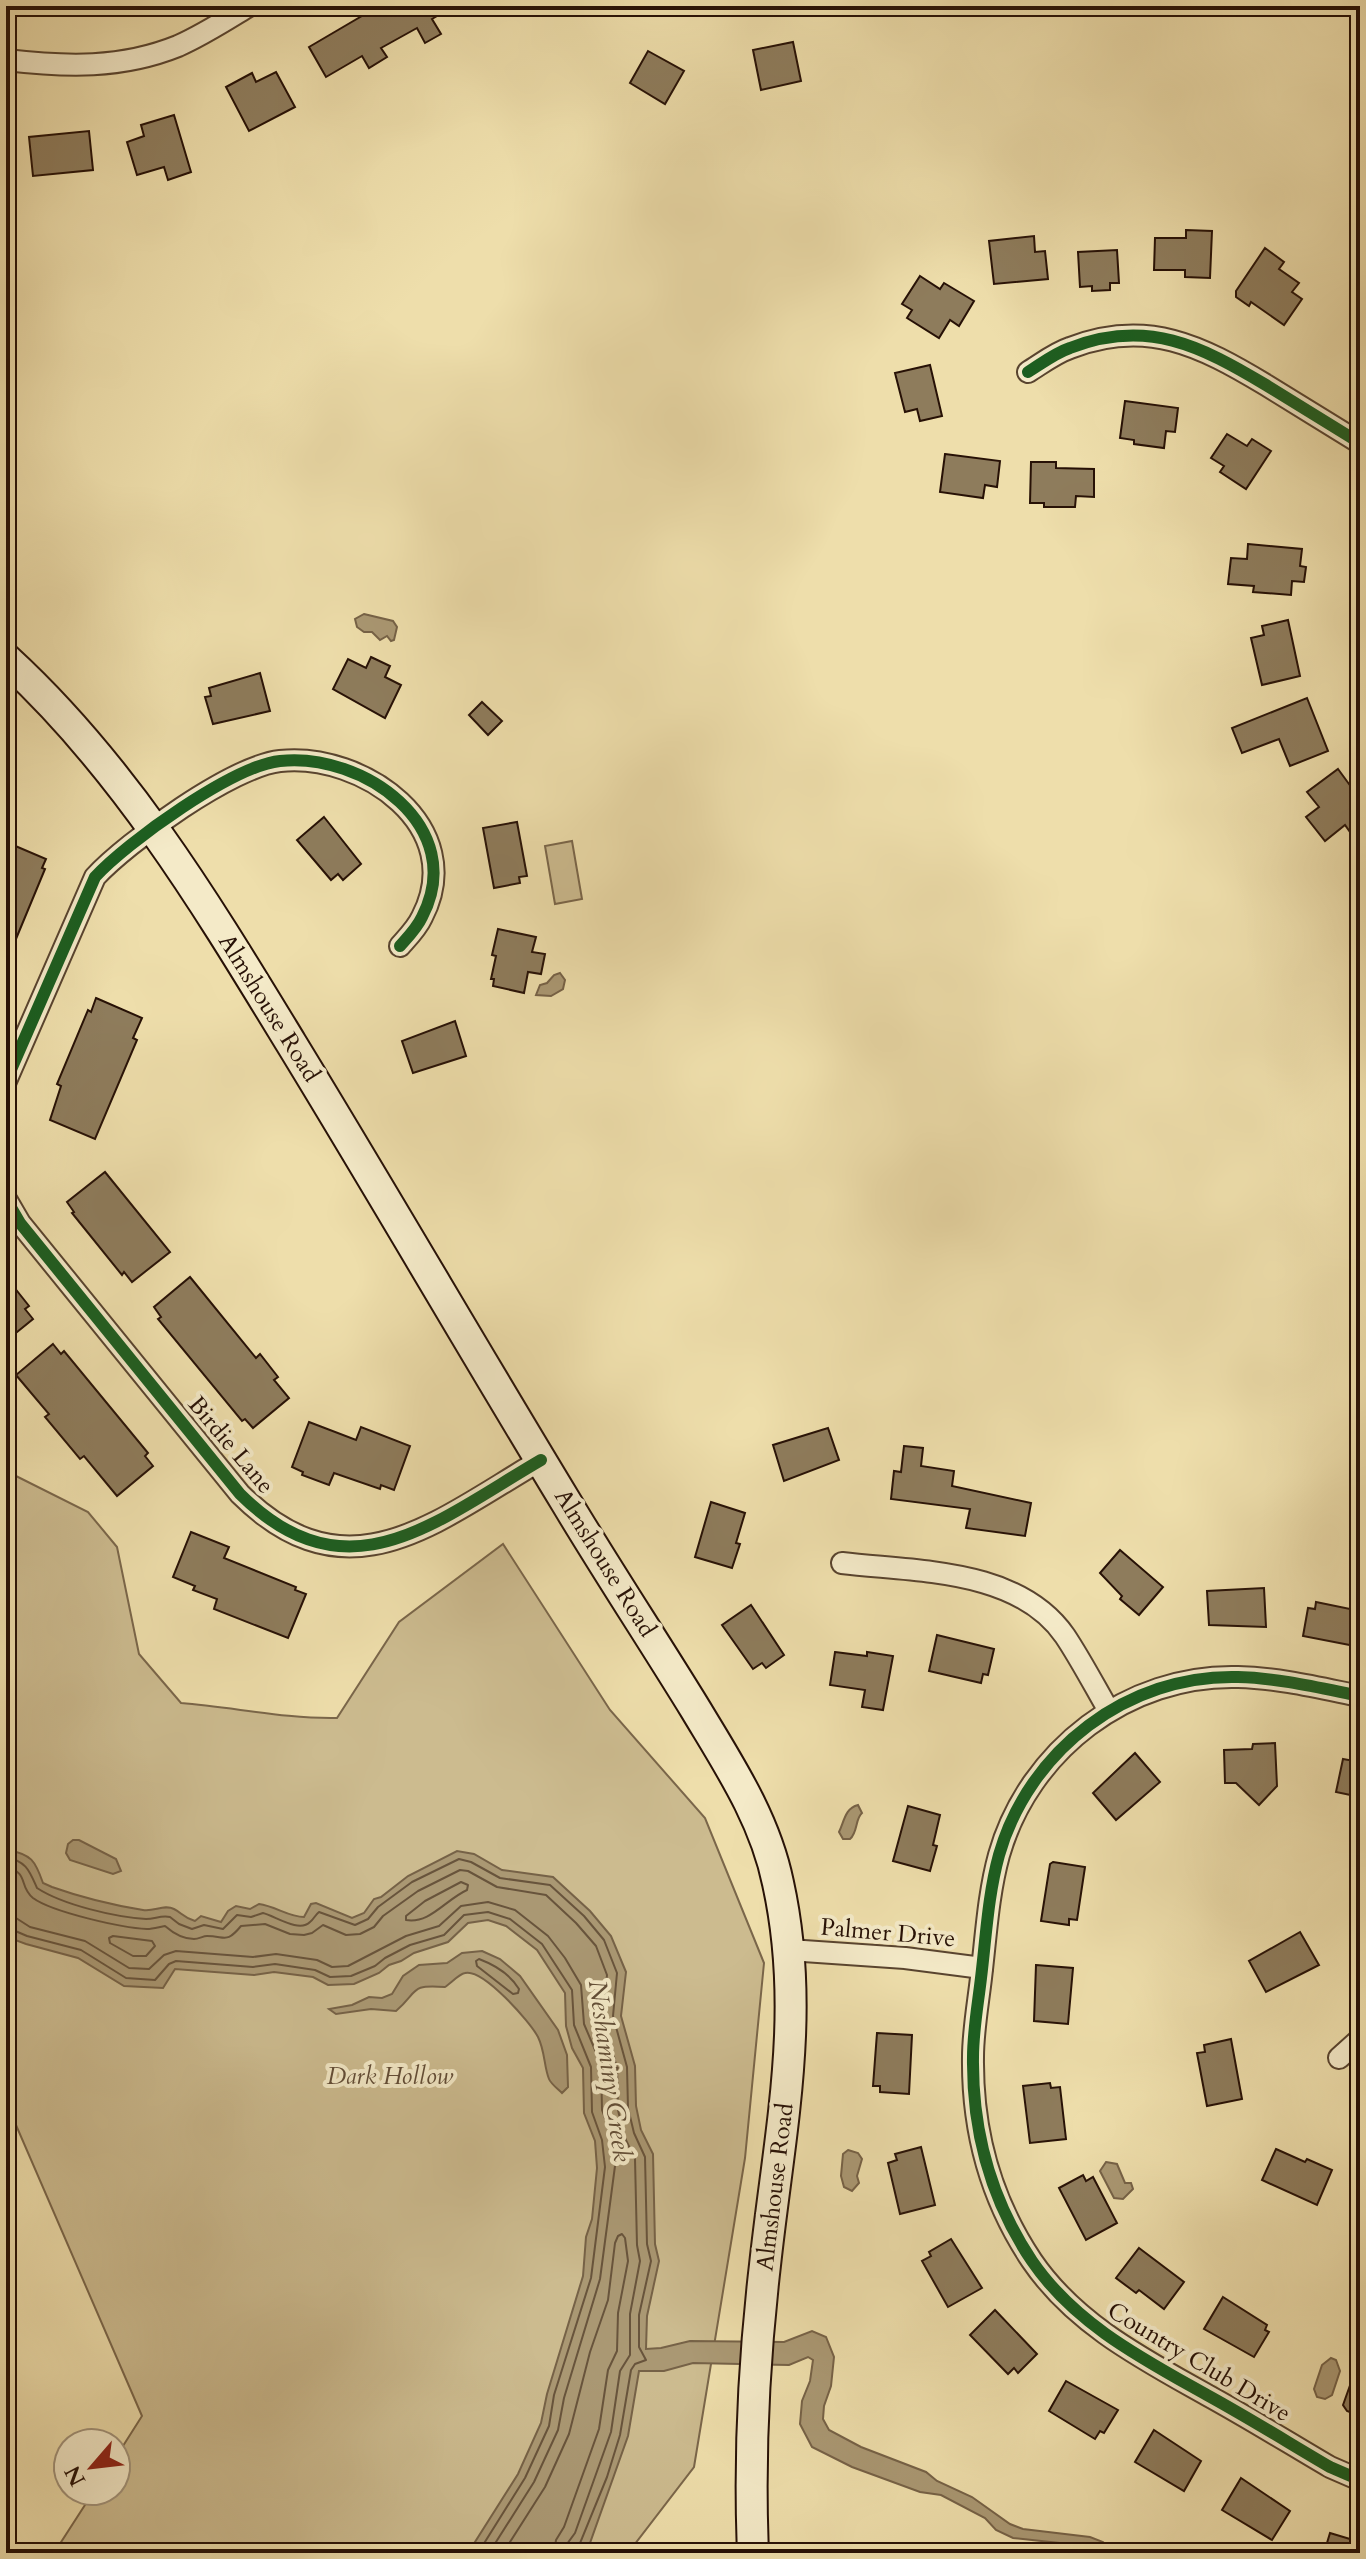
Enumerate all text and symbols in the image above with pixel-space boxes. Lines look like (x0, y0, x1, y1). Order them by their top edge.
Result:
street label: Almshouse Road (210, 928, 328, 1089)
street label: Birdie Lane (180, 1389, 282, 1501)
street label: Almshouse Road (546, 1483, 664, 1644)
street label: Palmer Drive (819, 1911, 957, 1955)
water label: Neshaminy Creek (580, 1978, 640, 2164)
park label: Dark Hollow (327, 2060, 454, 2093)
street label: Almshouse Road (748, 2101, 802, 2273)
street label: Country Club Drive (1101, 2294, 1297, 2430)
north arrow (52, 2427, 132, 2507)
text: N (57, 2460, 93, 2491)

